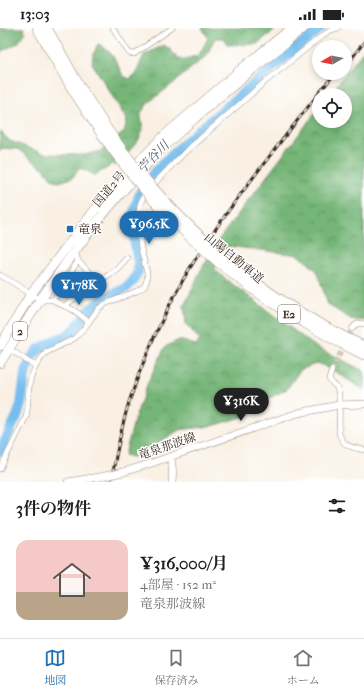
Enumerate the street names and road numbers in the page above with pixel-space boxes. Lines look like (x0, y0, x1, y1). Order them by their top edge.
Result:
street label: 国道2号 (90, 168, 128, 210)
street label: 山陽自動車道 (202, 230, 266, 286)
road number: E2 (278, 305, 300, 323)
road number: 2 (13, 322, 27, 340)
street label: 竜泉那波線 (136, 430, 198, 462)

